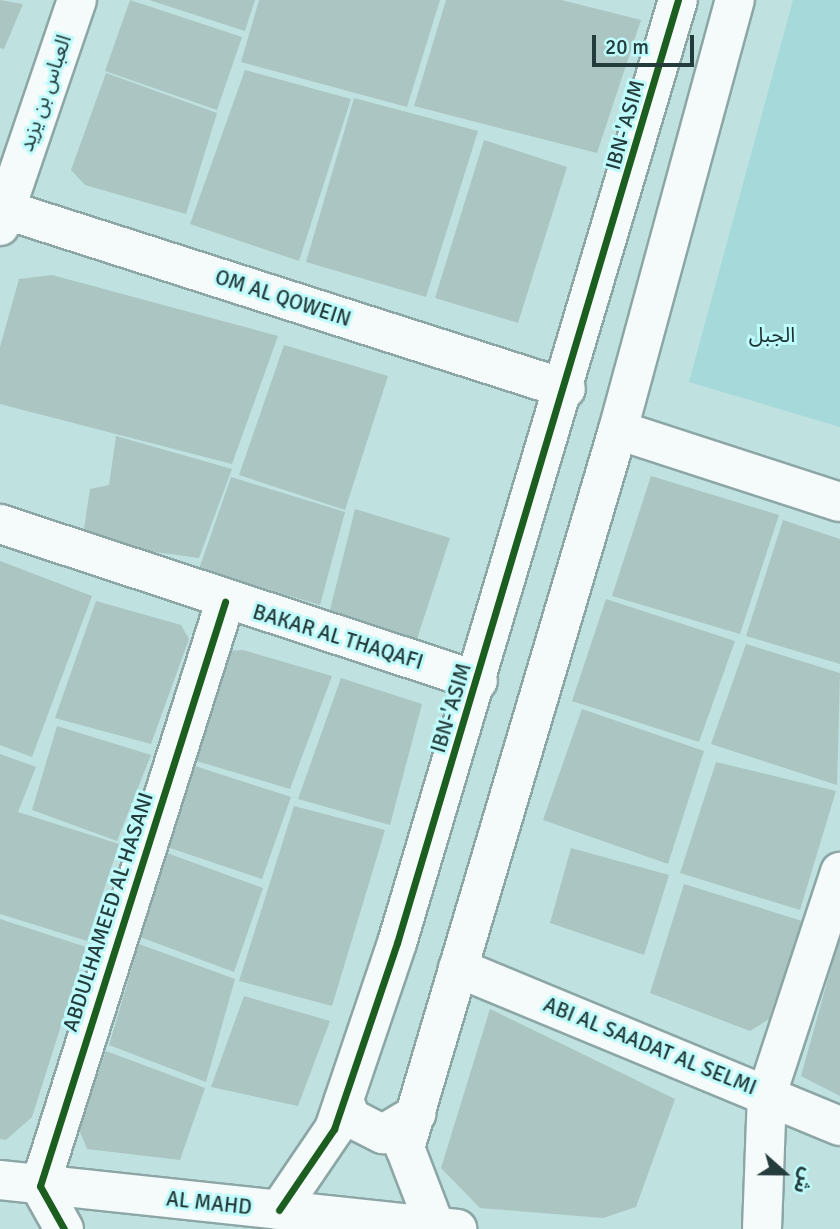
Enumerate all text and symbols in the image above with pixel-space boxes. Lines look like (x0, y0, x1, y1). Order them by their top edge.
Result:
scale bar (595, 21, 696, 65)
street label: العباس بن يزيد (13, 31, 77, 155)
text: 20 m (605, 34, 649, 60)
street label: IBN-'ASIM (600, 77, 650, 173)
street label: OM AL QOWEIN (212, 264, 354, 332)
park label: الجبل (749, 322, 795, 348)
street label: BAKAR AL THAQAFI (250, 599, 426, 675)
street label: IBN-'ASIM (425, 660, 477, 756)
street label: ABDULHAMEED AL HASANI (57, 789, 159, 1035)
street label: ABI AL SAADAT AL SELMI (540, 992, 760, 1100)
north arrow (749, 1138, 819, 1208)
text: ش (788, 1164, 819, 1197)
street label: AL MAHD (165, 1186, 253, 1220)

